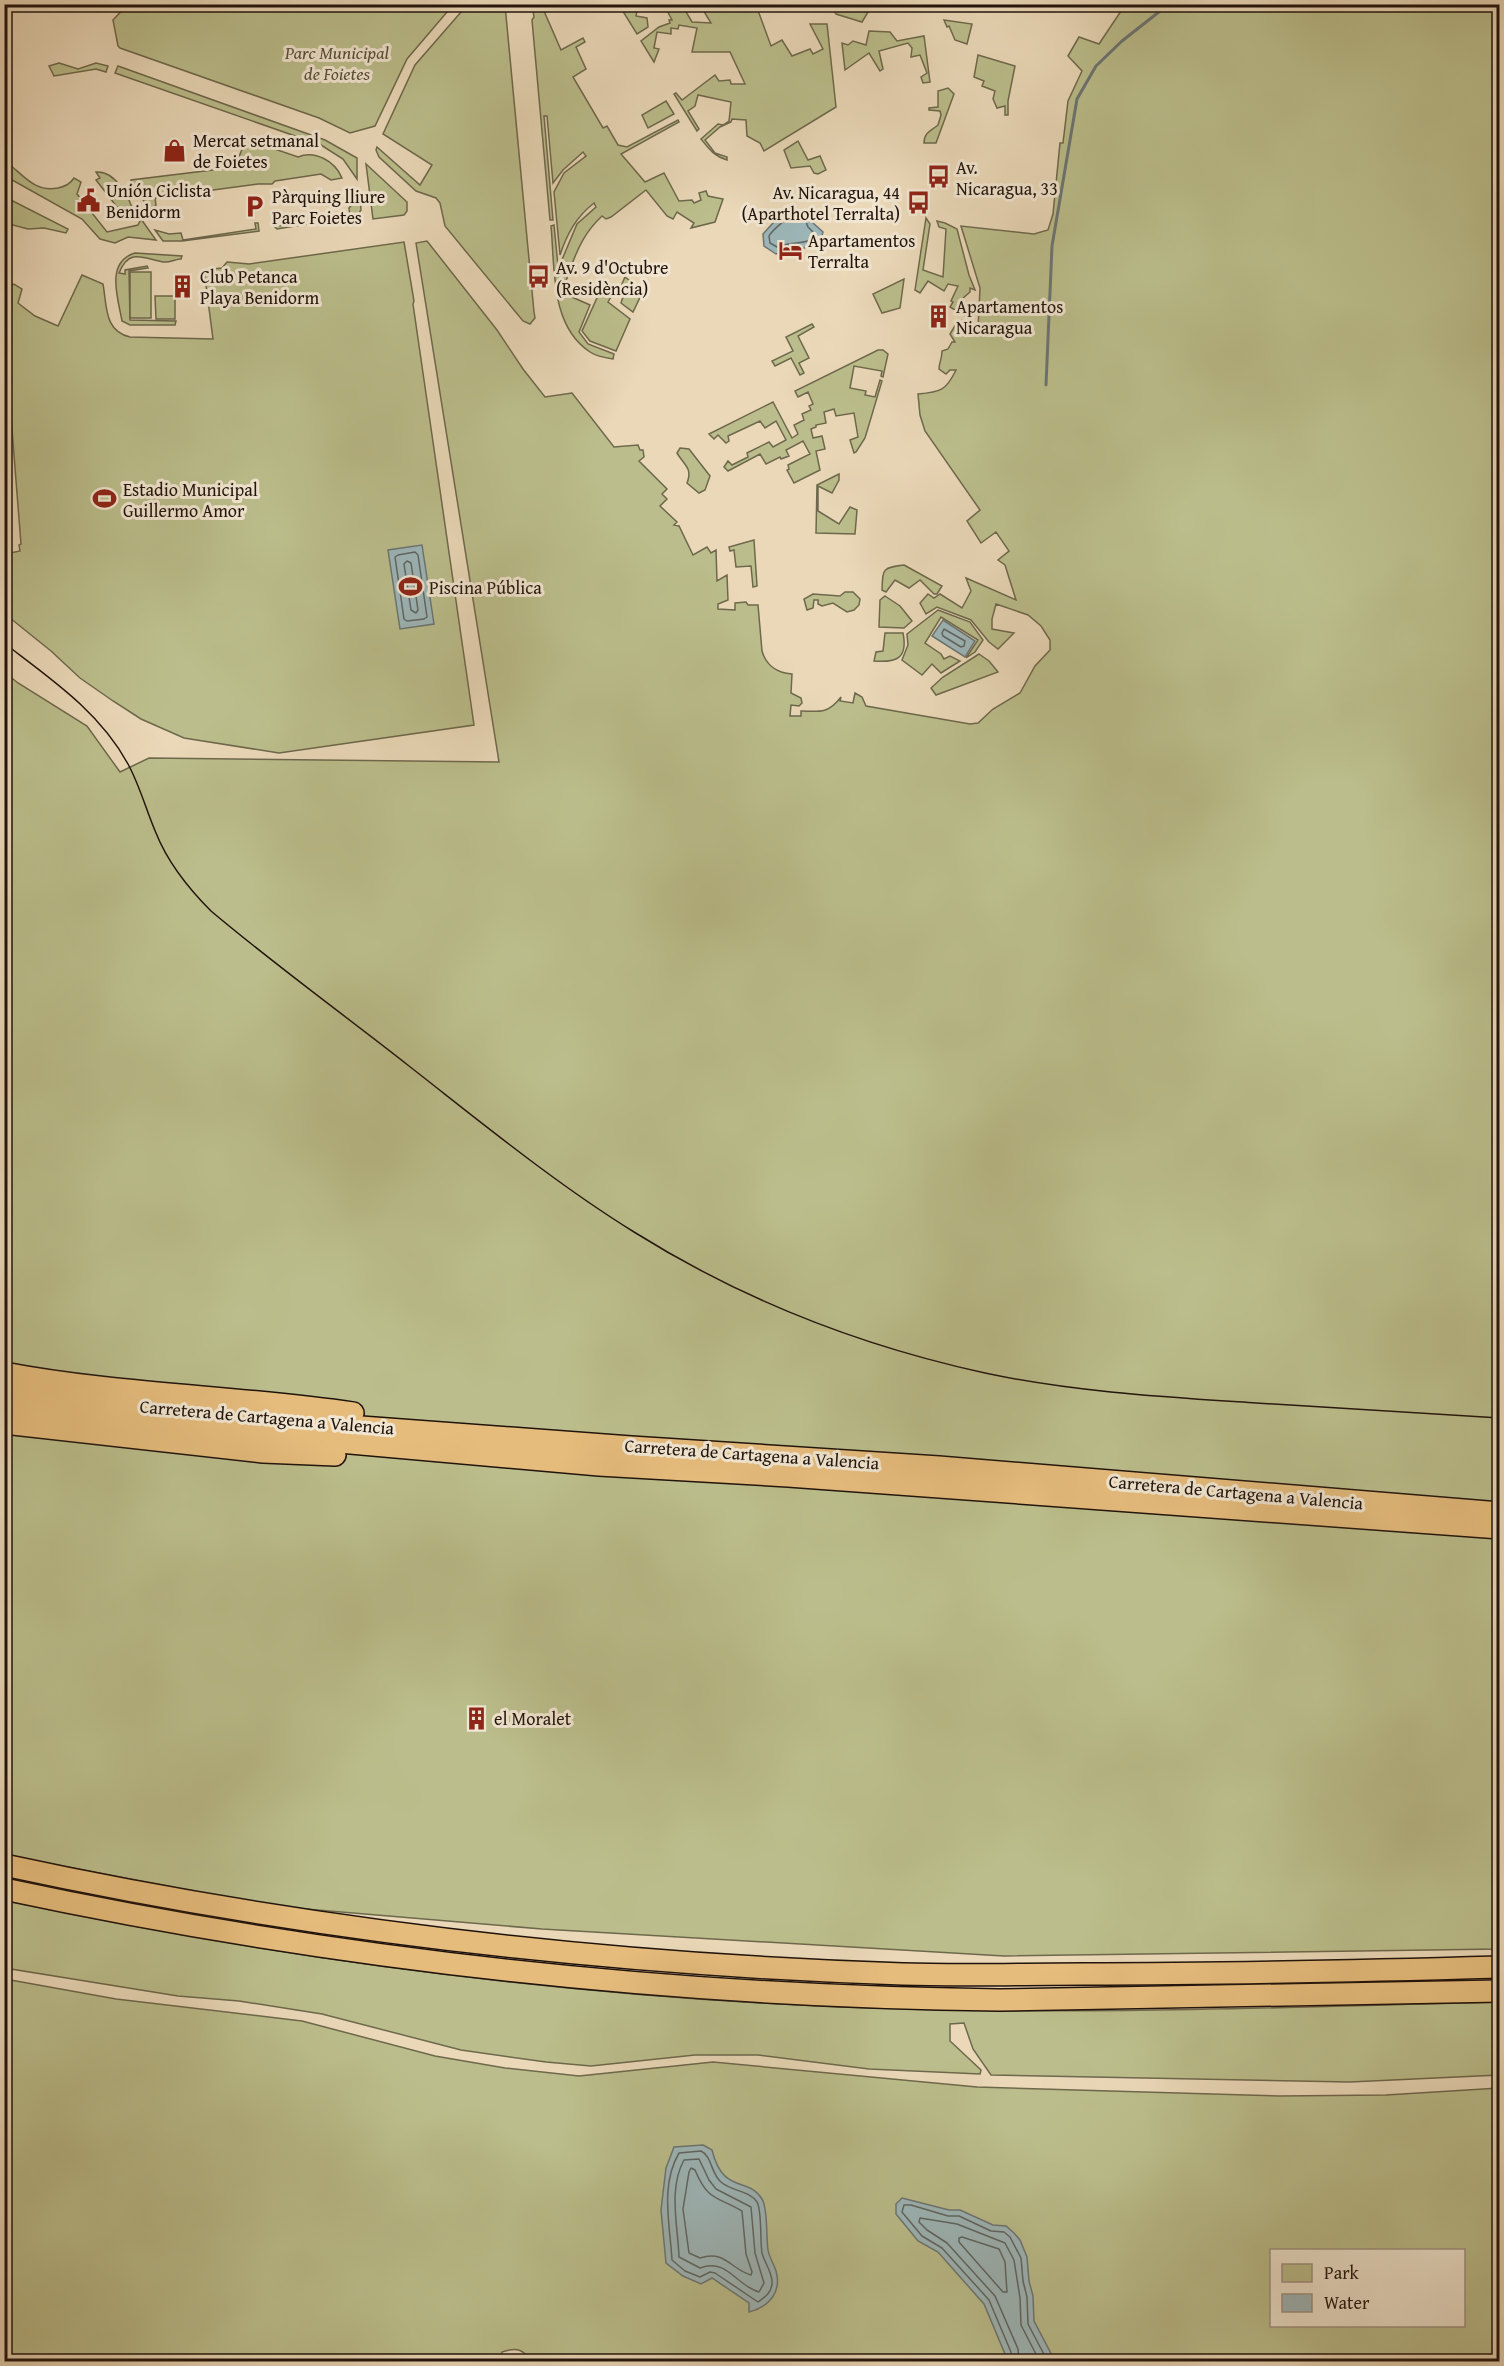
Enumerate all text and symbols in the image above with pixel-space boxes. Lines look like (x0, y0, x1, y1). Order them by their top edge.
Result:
park label: Parc Municipal de Foietes (284, 39, 390, 87)
place label: Mercat setmanal de Foietes (193, 127, 319, 175)
shop icon: Mercat setmanal de Foietes (162, 137, 188, 163)
place label: Av. Nicaragua, 33 (956, 154, 1058, 202)
bus stop icon: Av. Nicaragua, 33 (925, 164, 951, 190)
place label: Unión Ciclista Benidorm (106, 177, 211, 225)
place label: Av. Nicaragua, 44 (Aparthotel Terralta) (741, 179, 900, 227)
place label: Pàrquing lliure Parc Foietes (272, 183, 385, 231)
public building icon: Unión Ciclista Benidorm (75, 187, 101, 213)
bus stop icon: Av. Nicaragua, 44 (Aparthotel Terralta) (905, 189, 931, 215)
parking icon: Pàrquing lliure Parc Foietes (241, 193, 267, 219)
place label: Apartamentos Terralta (808, 227, 915, 275)
hotel icon: Apartamentos Terralta (777, 237, 803, 263)
place label: Av. 9 d'Octubre (Residència) (556, 254, 668, 302)
place label: Club Petanca Playa Benidorm (200, 263, 319, 311)
bus stop icon: Av. 9 d'Octubre (Residència) (525, 264, 551, 290)
building icon: Club Petanca Playa Benidorm (169, 273, 195, 299)
place label: Apartamentos Nicaragua (956, 293, 1063, 341)
building icon: Apartamentos Nicaragua (925, 303, 951, 329)
place label: Estadio Municipal Guillermo Amor (123, 476, 258, 524)
sports icon: Estadio Municipal Guillermo Amor (92, 486, 118, 512)
sports icon: Piscina Pública (398, 574, 424, 600)
place label: Piscina Pública (429, 574, 542, 601)
street label: Carretera de Cartagena a Valencia (139, 1392, 396, 1442)
street label: Carretera de Cartagena a Valencia (624, 1432, 881, 1476)
street label: Carretera de Cartagena a Valencia (1108, 1467, 1365, 1517)
building icon: el Moralet (463, 1705, 489, 1731)
place label: el Moralet (494, 1705, 572, 1732)
legend (1270, 2249, 1465, 2327)
text: Park (1324, 2259, 1360, 2286)
text: Water (1324, 2289, 1370, 2316)

